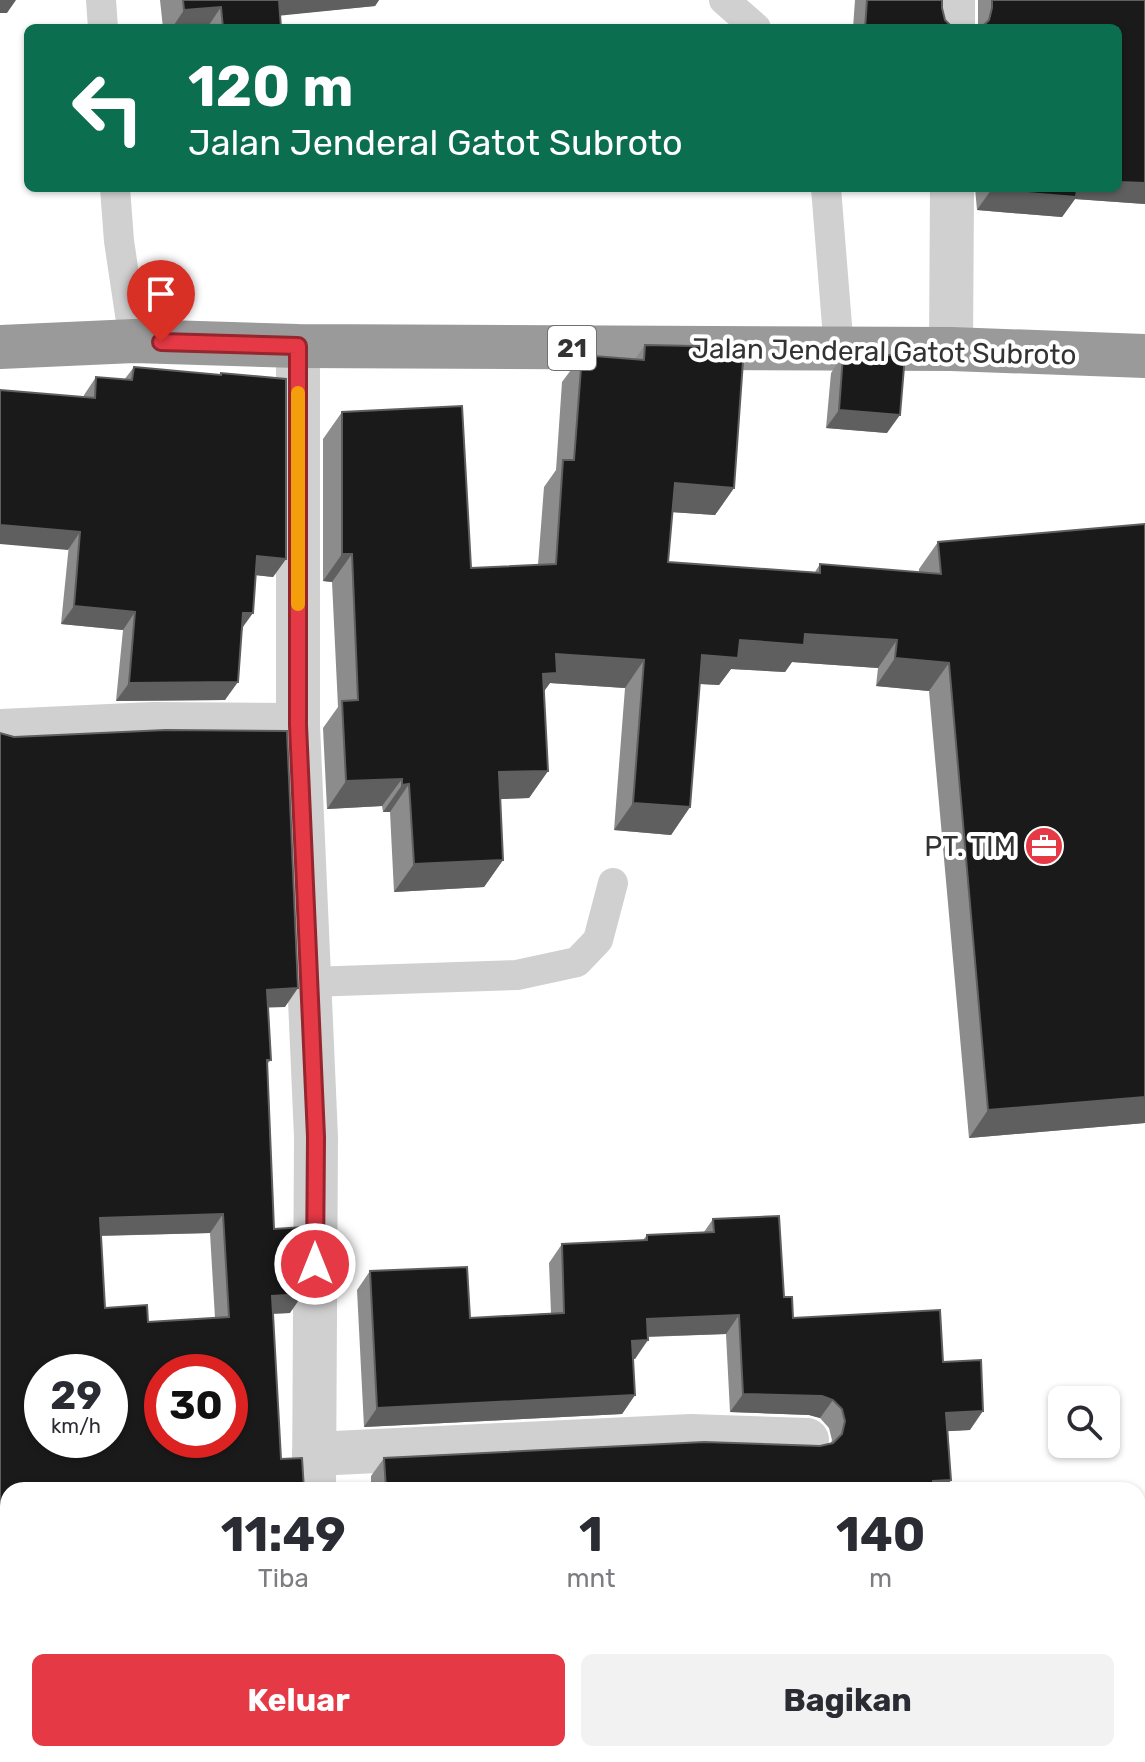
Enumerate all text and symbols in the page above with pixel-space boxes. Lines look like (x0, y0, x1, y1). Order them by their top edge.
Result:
text: 120 m (188, 54, 354, 120)
icon: left (56, 56, 160, 160)
text: Jalan Jenderal Gatot Subroto (188, 121, 683, 164)
pin (127, 260, 195, 342)
icon: arrive (139, 272, 183, 316)
road number: 21 (548, 326, 596, 370)
street label: Jalan Jenderal Gatot Subroto (691, 332, 1077, 371)
office icon: PT. TIM (1023, 825, 1065, 867)
place label: PT. TIM (924, 830, 1016, 863)
position arrow (273, 1222, 357, 1306)
speed limit sign: 30 (144, 1354, 248, 1458)
text: 29 (50, 1372, 102, 1419)
map controls (1048, 1386, 1120, 1458)
button: search (1048, 1386, 1120, 1458)
text: km/h (51, 1414, 101, 1438)
text: 11:49 (221, 1506, 346, 1563)
text: 1 (579, 1506, 603, 1563)
text: 140 (836, 1506, 925, 1563)
text: Tiba (258, 1563, 309, 1594)
text: mnt (566, 1563, 615, 1594)
text: m (869, 1563, 892, 1594)
button: Keluar (32, 1654, 565, 1746)
button: Bagikan (581, 1654, 1114, 1746)

